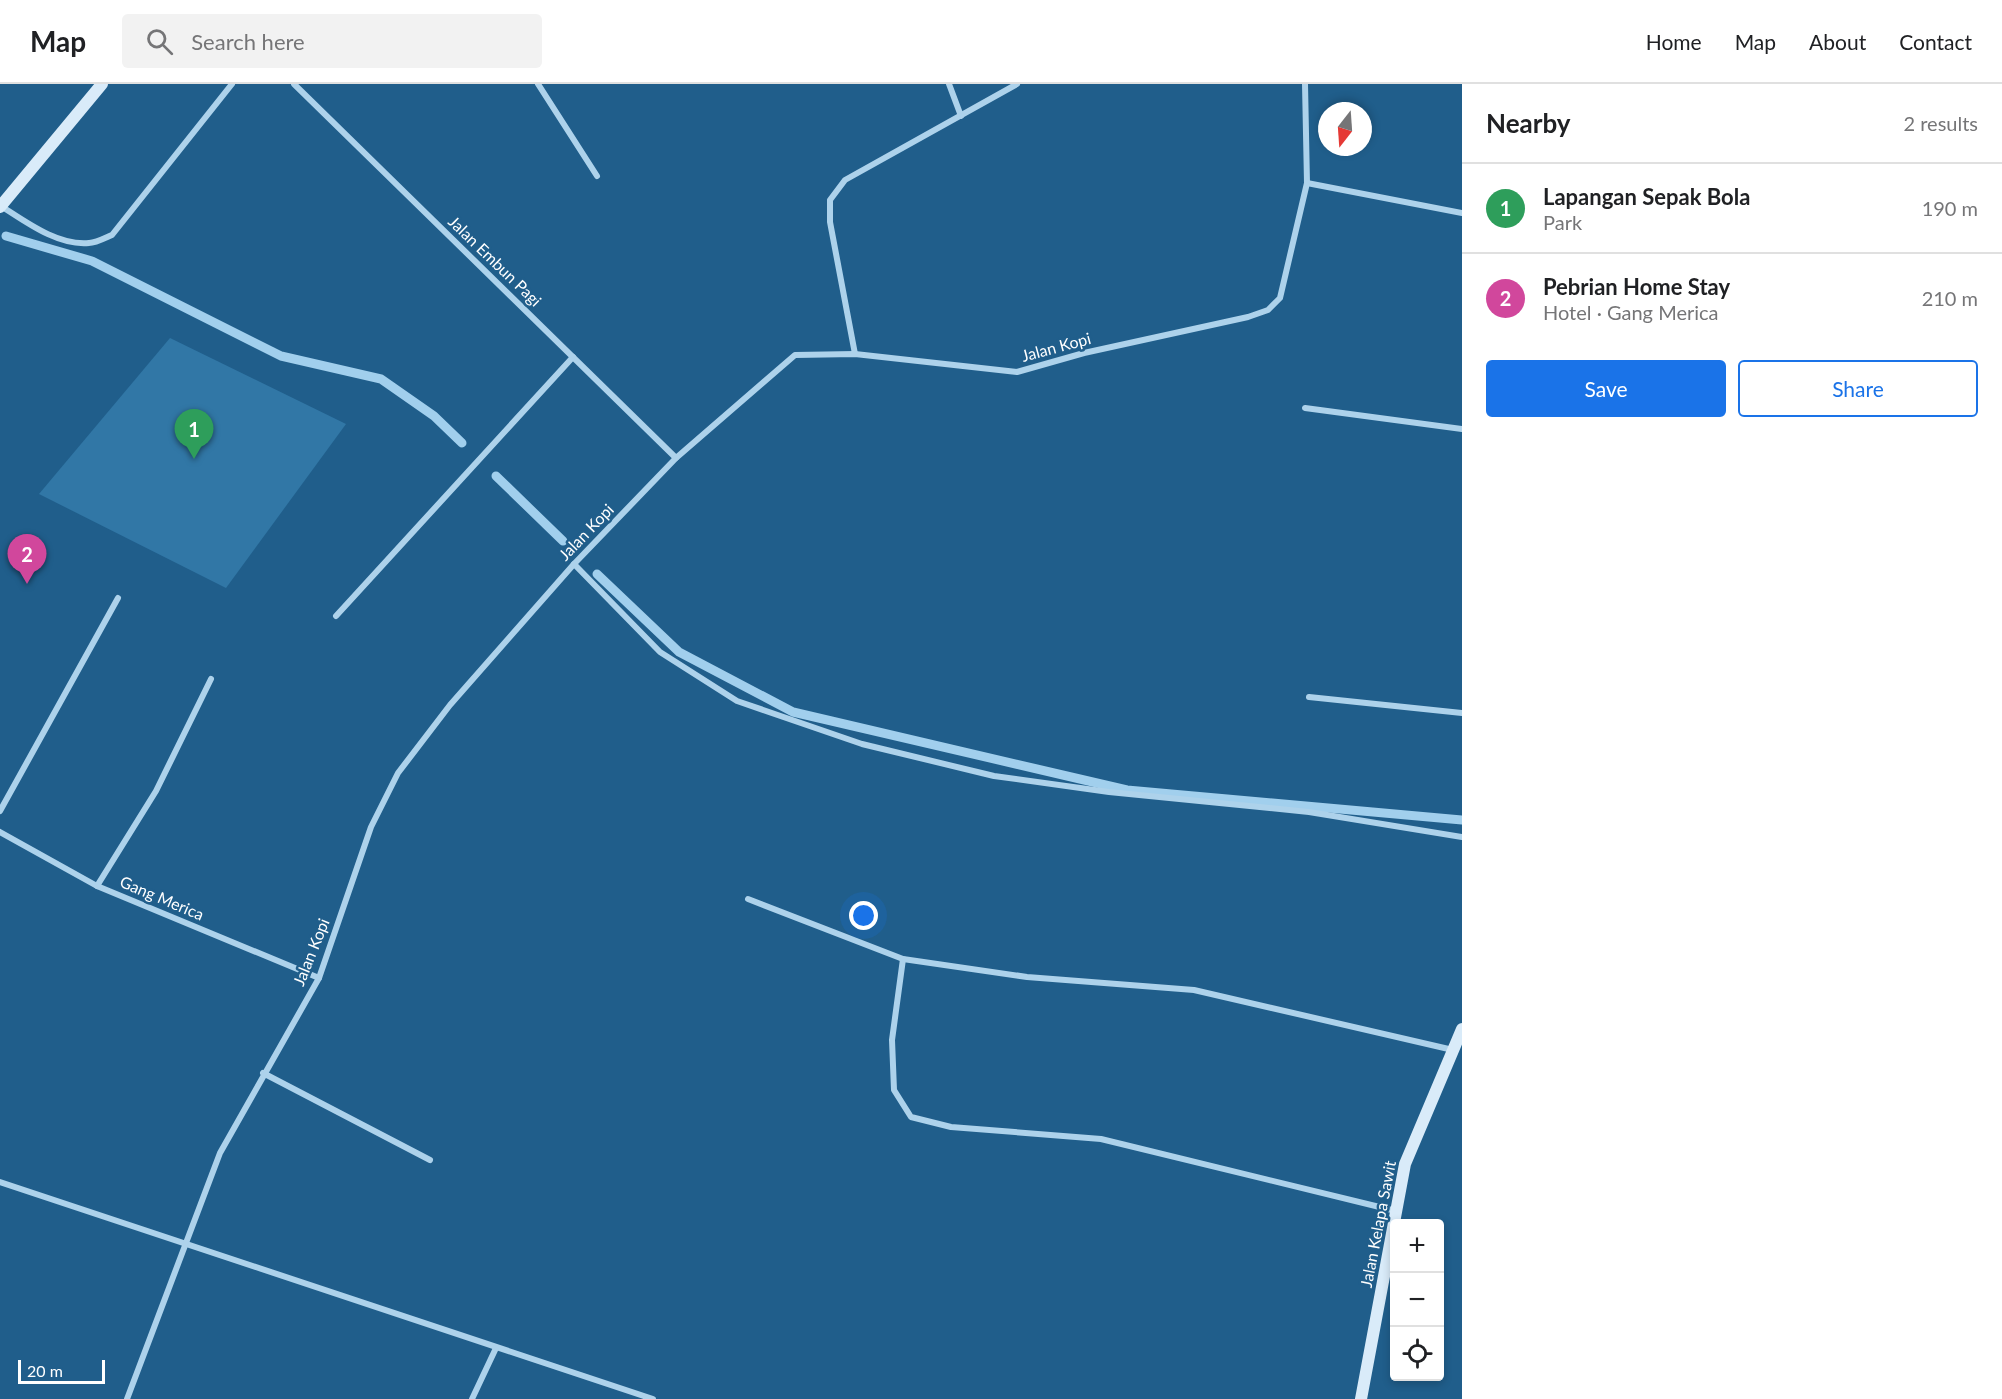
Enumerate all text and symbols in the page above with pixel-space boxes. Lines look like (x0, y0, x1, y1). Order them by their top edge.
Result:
search box (122, 14, 542, 68)
text: Map (30, 24, 86, 58)
icon: search (143, 25, 176, 58)
text: Search here (191, 28, 305, 55)
text: Home (1646, 29, 1702, 54)
text: Map (1735, 29, 1776, 54)
text: About (1809, 29, 1866, 54)
text: Contact (1899, 29, 1972, 54)
north arrow (1318, 102, 1372, 156)
text: Nearby (1486, 107, 1571, 139)
text: 2 results (1903, 111, 1978, 135)
text: Lapangan Sepak Bola (1543, 183, 1750, 210)
text: 1 (1500, 196, 1511, 220)
text: 190 m (1922, 196, 1978, 220)
text: Park (1543, 210, 1582, 234)
street label: Jalan Embun Pagi (445, 212, 546, 310)
text: Pebrian Home Stay (1543, 273, 1730, 300)
text: 2 (1500, 286, 1511, 310)
text: 210 m (1922, 286, 1978, 310)
text: Hotel · Gang Merica (1543, 300, 1719, 324)
street label: Jalan Kopi (1019, 328, 1093, 365)
button: Save (1486, 360, 1726, 417)
button: Share (1738, 360, 1978, 417)
pin: 1 (174, 410, 214, 459)
street label: Jalan Kopi (554, 500, 617, 564)
pin: 2 (8, 534, 46, 584)
street label: Gang Merica (117, 871, 207, 924)
your location (849, 901, 878, 930)
street label: Jalan Kopi (288, 915, 333, 988)
street label: Jalan Kelapa Sawit (1356, 1159, 1399, 1289)
map controls (1390, 1219, 1444, 1381)
button: + (1390, 1219, 1444, 1273)
button: − (1390, 1273, 1444, 1327)
button: locate (1390, 1327, 1444, 1381)
scale bar (18, 1357, 105, 1384)
text: 20 m (27, 1361, 63, 1380)

